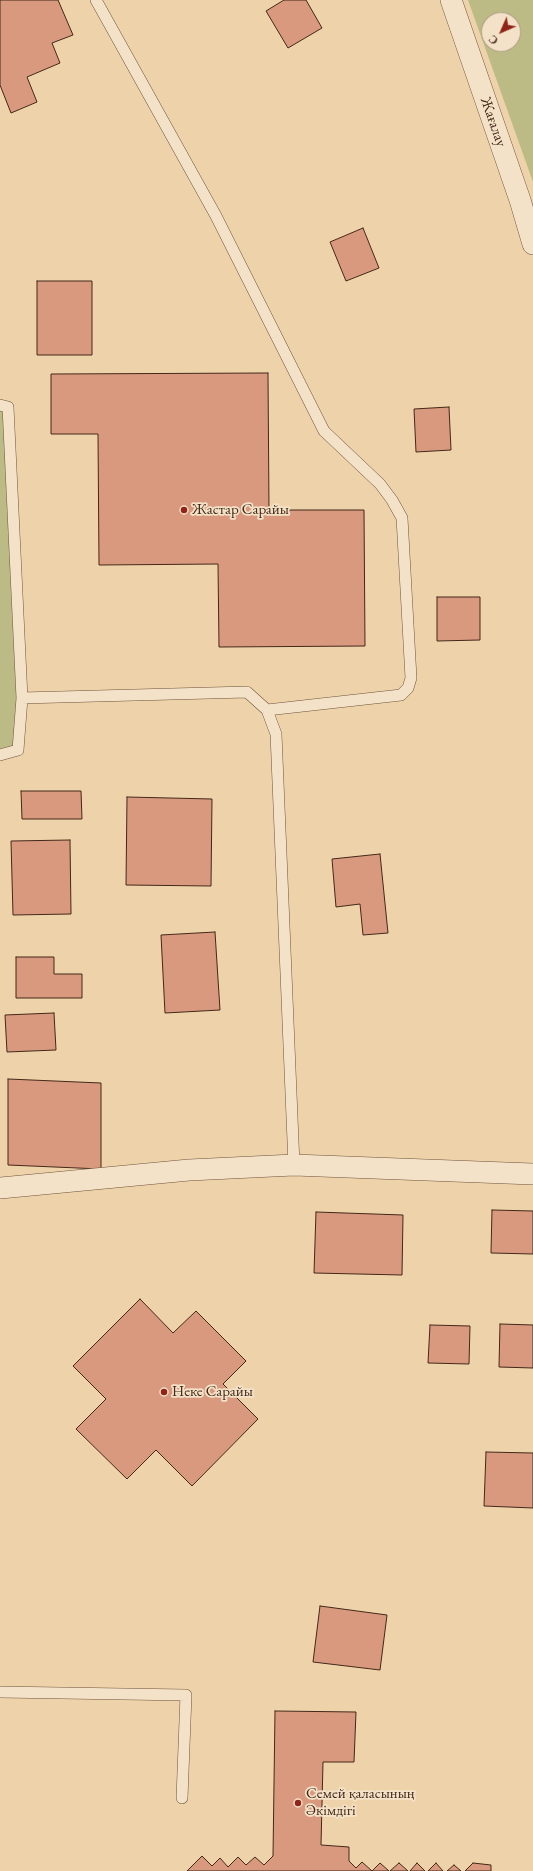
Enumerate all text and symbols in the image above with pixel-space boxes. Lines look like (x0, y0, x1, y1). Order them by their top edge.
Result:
north arrow (481, 12, 521, 52)
text: С (486, 32, 501, 47)
street label: Жағалау (476, 95, 510, 149)
place label: Жастар Сарайы (192, 501, 289, 519)
marker: Жастар Сарайы (179, 505, 189, 515)
place label: Неке Сарайы (172, 1383, 253, 1401)
marker: Неке Сарайы (159, 1387, 169, 1397)
place label: Семей қаласының Әкімдігі (306, 1785, 415, 1820)
marker: Семей қаласының Әкімдігі (293, 1798, 303, 1808)

